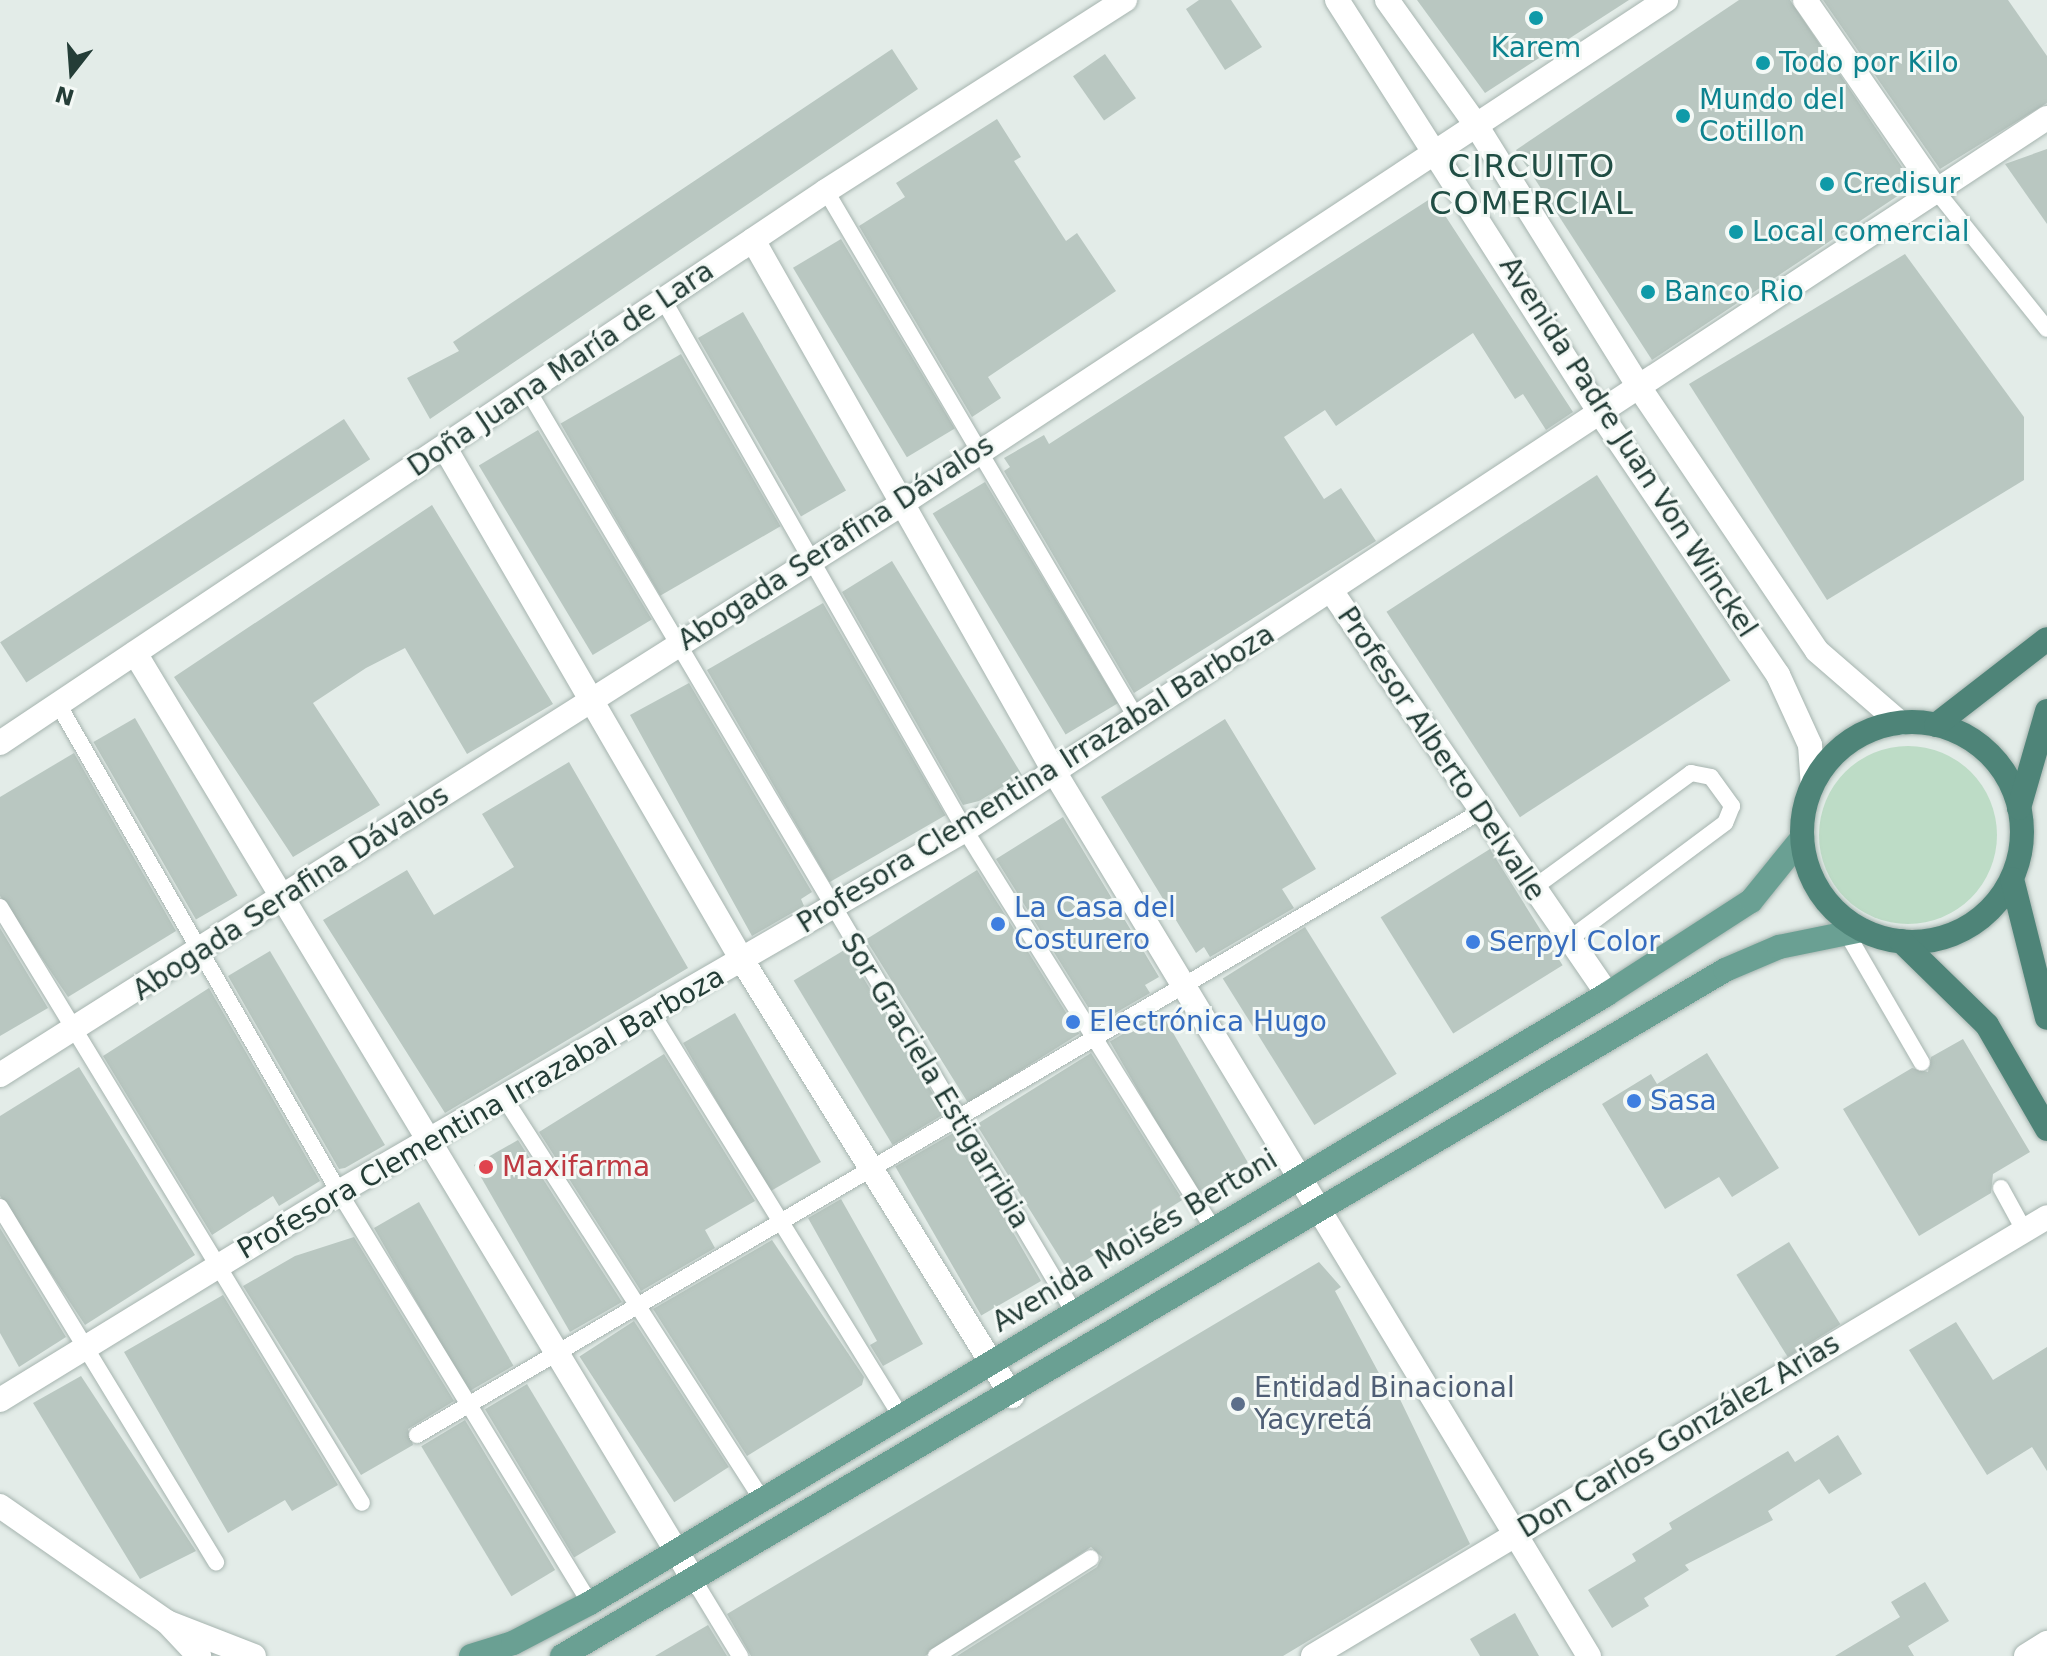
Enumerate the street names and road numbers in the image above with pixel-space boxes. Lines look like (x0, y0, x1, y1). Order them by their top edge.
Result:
street label: Avenida Padre Juan Von Winckel (1492, 250, 1764, 644)
street label: Doña Juana María de Lara (402, 254, 720, 484)
street label: Abogada Serafina Dávalos (672, 428, 1000, 658)
street label: Profesor Alberto Delvalle (1330, 601, 1552, 907)
street label: Profesora Clementina Irrazabal Barboza (791, 617, 1281, 941)
street label: Abogada Serafina Dávalos (127, 778, 455, 1008)
street label: Sor Graciela Estigarribia (833, 927, 1037, 1235)
street label: Profesora Clementina Irrazabal Barboza (232, 959, 730, 1267)
street label: Avenida Moisés Bertoni (986, 1142, 1284, 1340)
street label: Don Carlos González Arias (1512, 1327, 1846, 1545)

